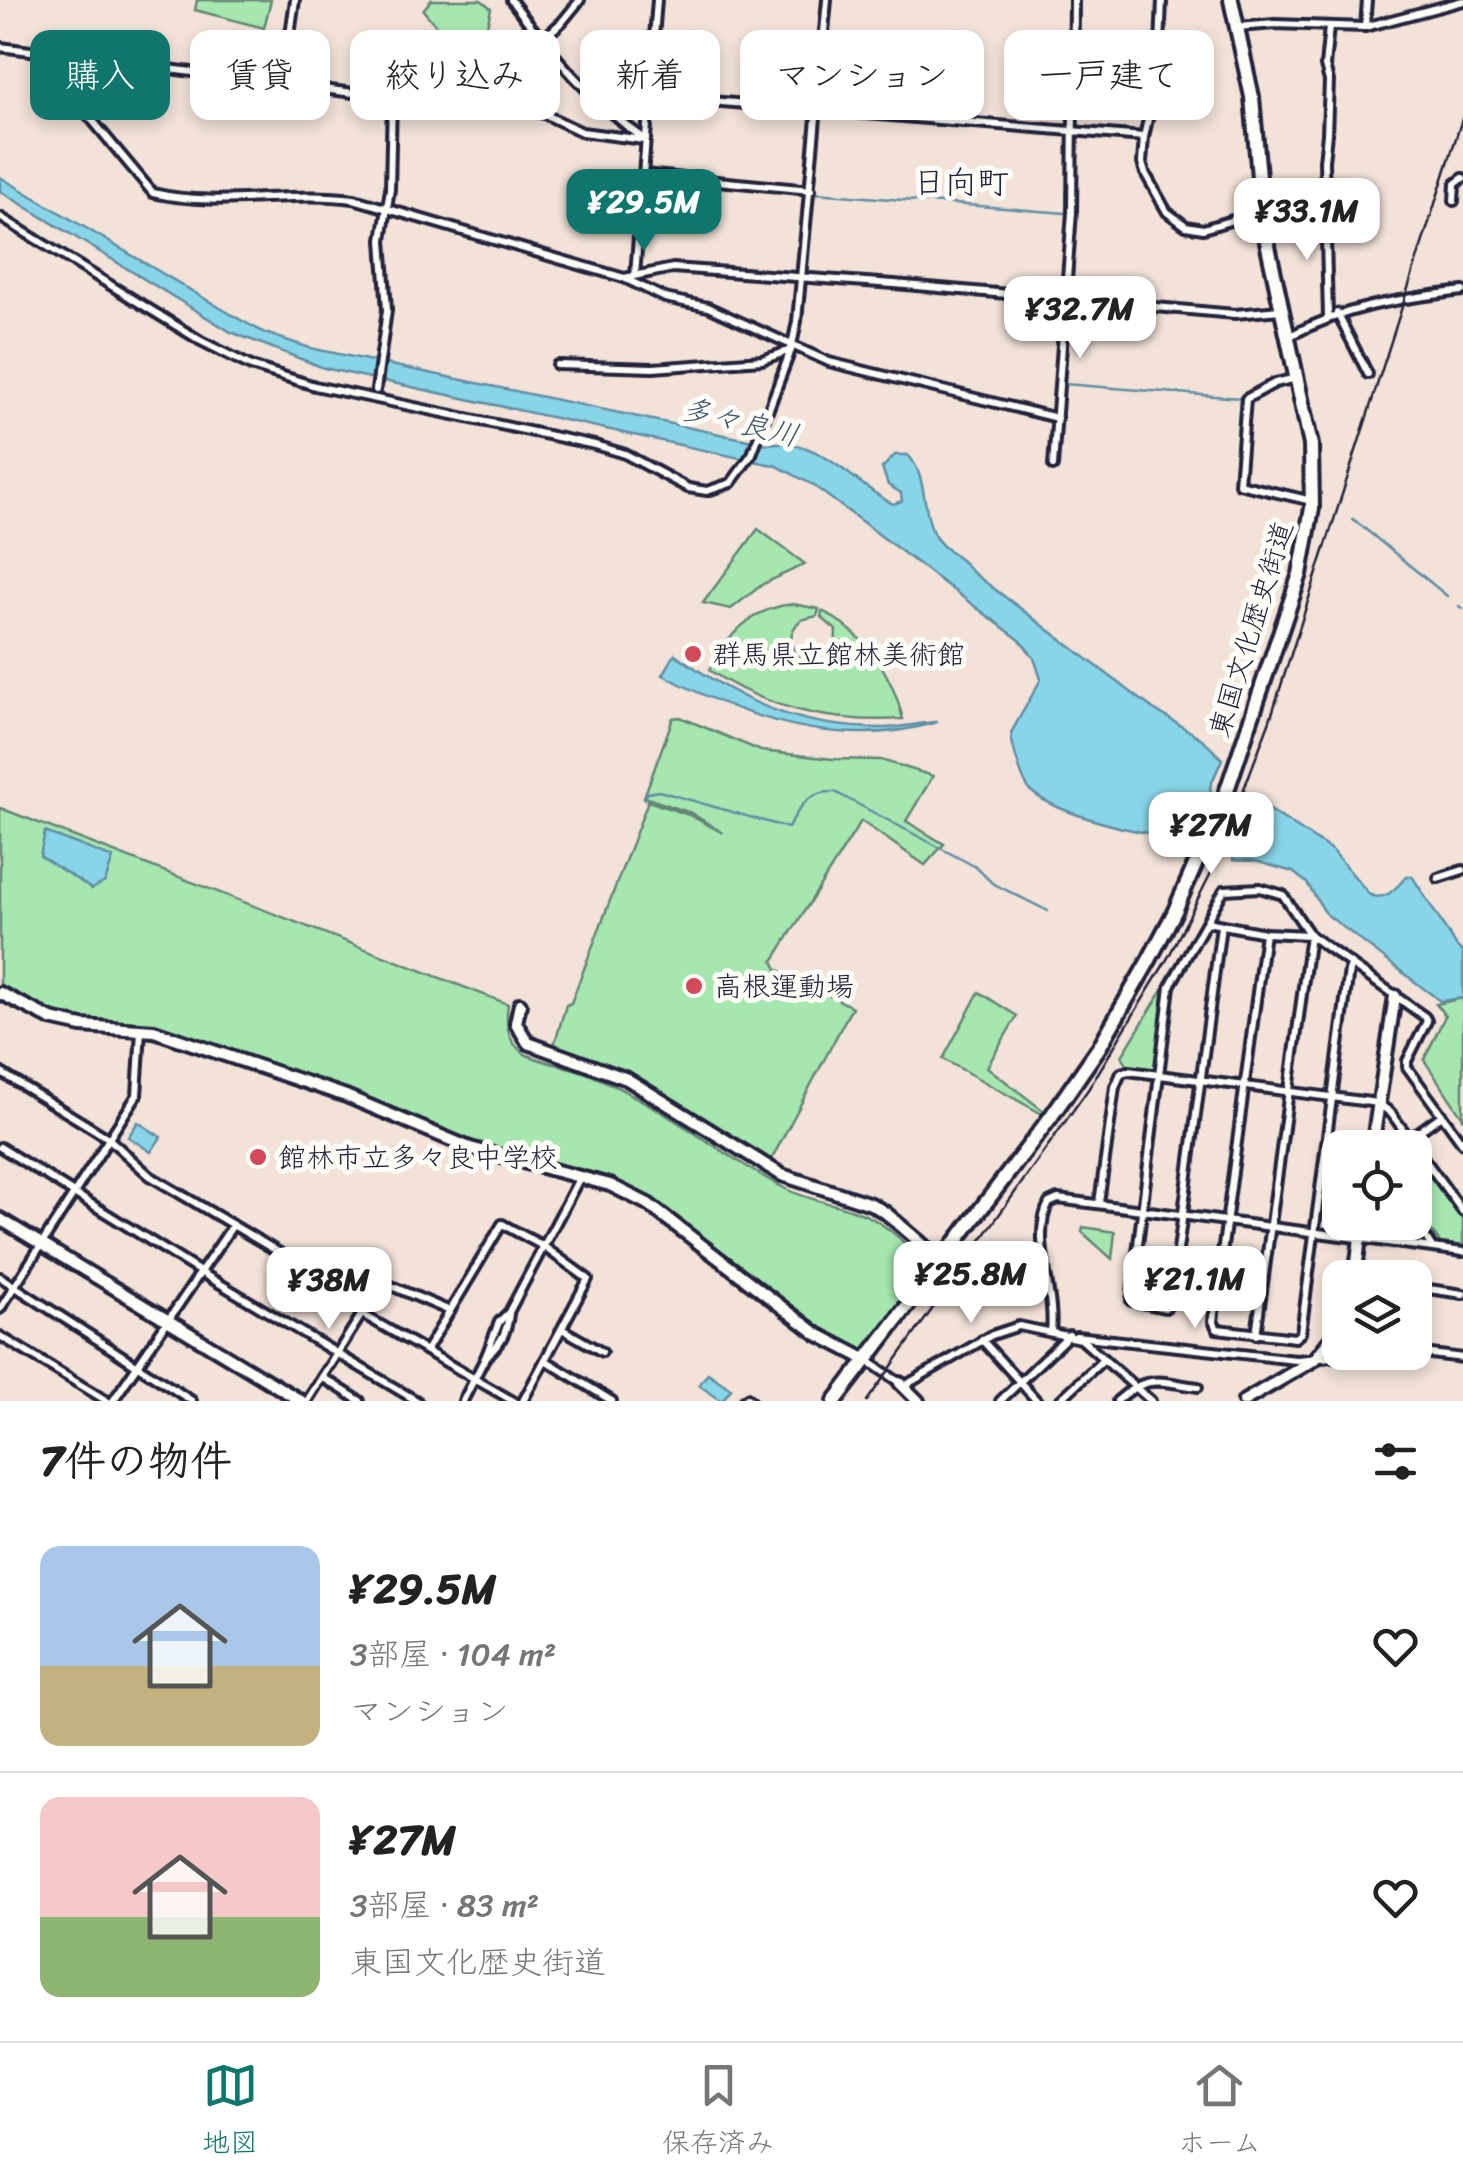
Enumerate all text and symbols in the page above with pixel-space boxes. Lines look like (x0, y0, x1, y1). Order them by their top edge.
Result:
chip: 購入 (30, 30, 170, 120)
chip: 賃貸 (190, 30, 330, 120)
chip: 絞り込み (350, 30, 560, 120)
chip: 新着 (580, 30, 720, 120)
chip: マンション (740, 30, 984, 120)
chip: 一戸建て (1004, 30, 1214, 120)
district label: 日向町 (913, 154, 1009, 211)
pin: ¥29.5M (563, 169, 725, 254)
text: ¥29.5M (588, 173, 700, 230)
pin: ¥33.1M (1226, 178, 1388, 263)
text: ¥33.1M (1256, 182, 1358, 239)
pin: ¥32.7M (999, 276, 1161, 361)
text: ¥32.7M (1026, 280, 1134, 337)
water label: 多々良川 (675, 381, 805, 463)
street label: 東国文化歴史街道 (1195, 515, 1307, 743)
place label: 群馬県立館林美術館 (713, 630, 965, 679)
marker: 群馬県立館林美術館 (682, 643, 704, 665)
pin: ¥27M (1152, 792, 1270, 877)
text: ¥27M (1171, 796, 1251, 853)
place label: 高根運動場 (714, 962, 854, 1011)
marker: 高根運動場 (683, 975, 705, 997)
map controls (1322, 1130, 1432, 1370)
button: locate (1322, 1130, 1432, 1240)
place label: 館林市立多々良中学校 (278, 1133, 558, 1182)
marker: 館林市立多々良中学校 (247, 1146, 269, 1168)
pin: ¥25.8M (890, 1241, 1052, 1326)
text: ¥25.8M (916, 1245, 1026, 1302)
pin: ¥21.1M (1114, 1246, 1276, 1331)
pin: ¥38M (270, 1247, 388, 1332)
text: ¥21.1M (1145, 1250, 1245, 1307)
text: ¥38M (289, 1251, 369, 1308)
button: layers (1322, 1260, 1432, 1370)
text: 7件の物件 (40, 1424, 232, 1498)
icon: filters (1368, 1434, 1423, 1489)
text: ¥29.5M (350, 1552, 496, 1626)
icon: home (120, 1586, 240, 1706)
icon: heart (1368, 1619, 1423, 1674)
text: 3部屋 · 104 m² (350, 1626, 556, 1683)
text: マンション (350, 1683, 509, 1740)
text: ¥27M (350, 1803, 456, 1877)
icon: home (120, 1837, 240, 1957)
icon: heart (1368, 1870, 1423, 1925)
text: 3部屋 · 83 m² (350, 1877, 539, 1934)
text: 東国文化歴史街道 (350, 1934, 606, 1991)
tab: 地図 (202, 2058, 258, 2167)
tab: 保存済み (662, 2058, 774, 2167)
tab: ホーム (1178, 2058, 1261, 2167)

